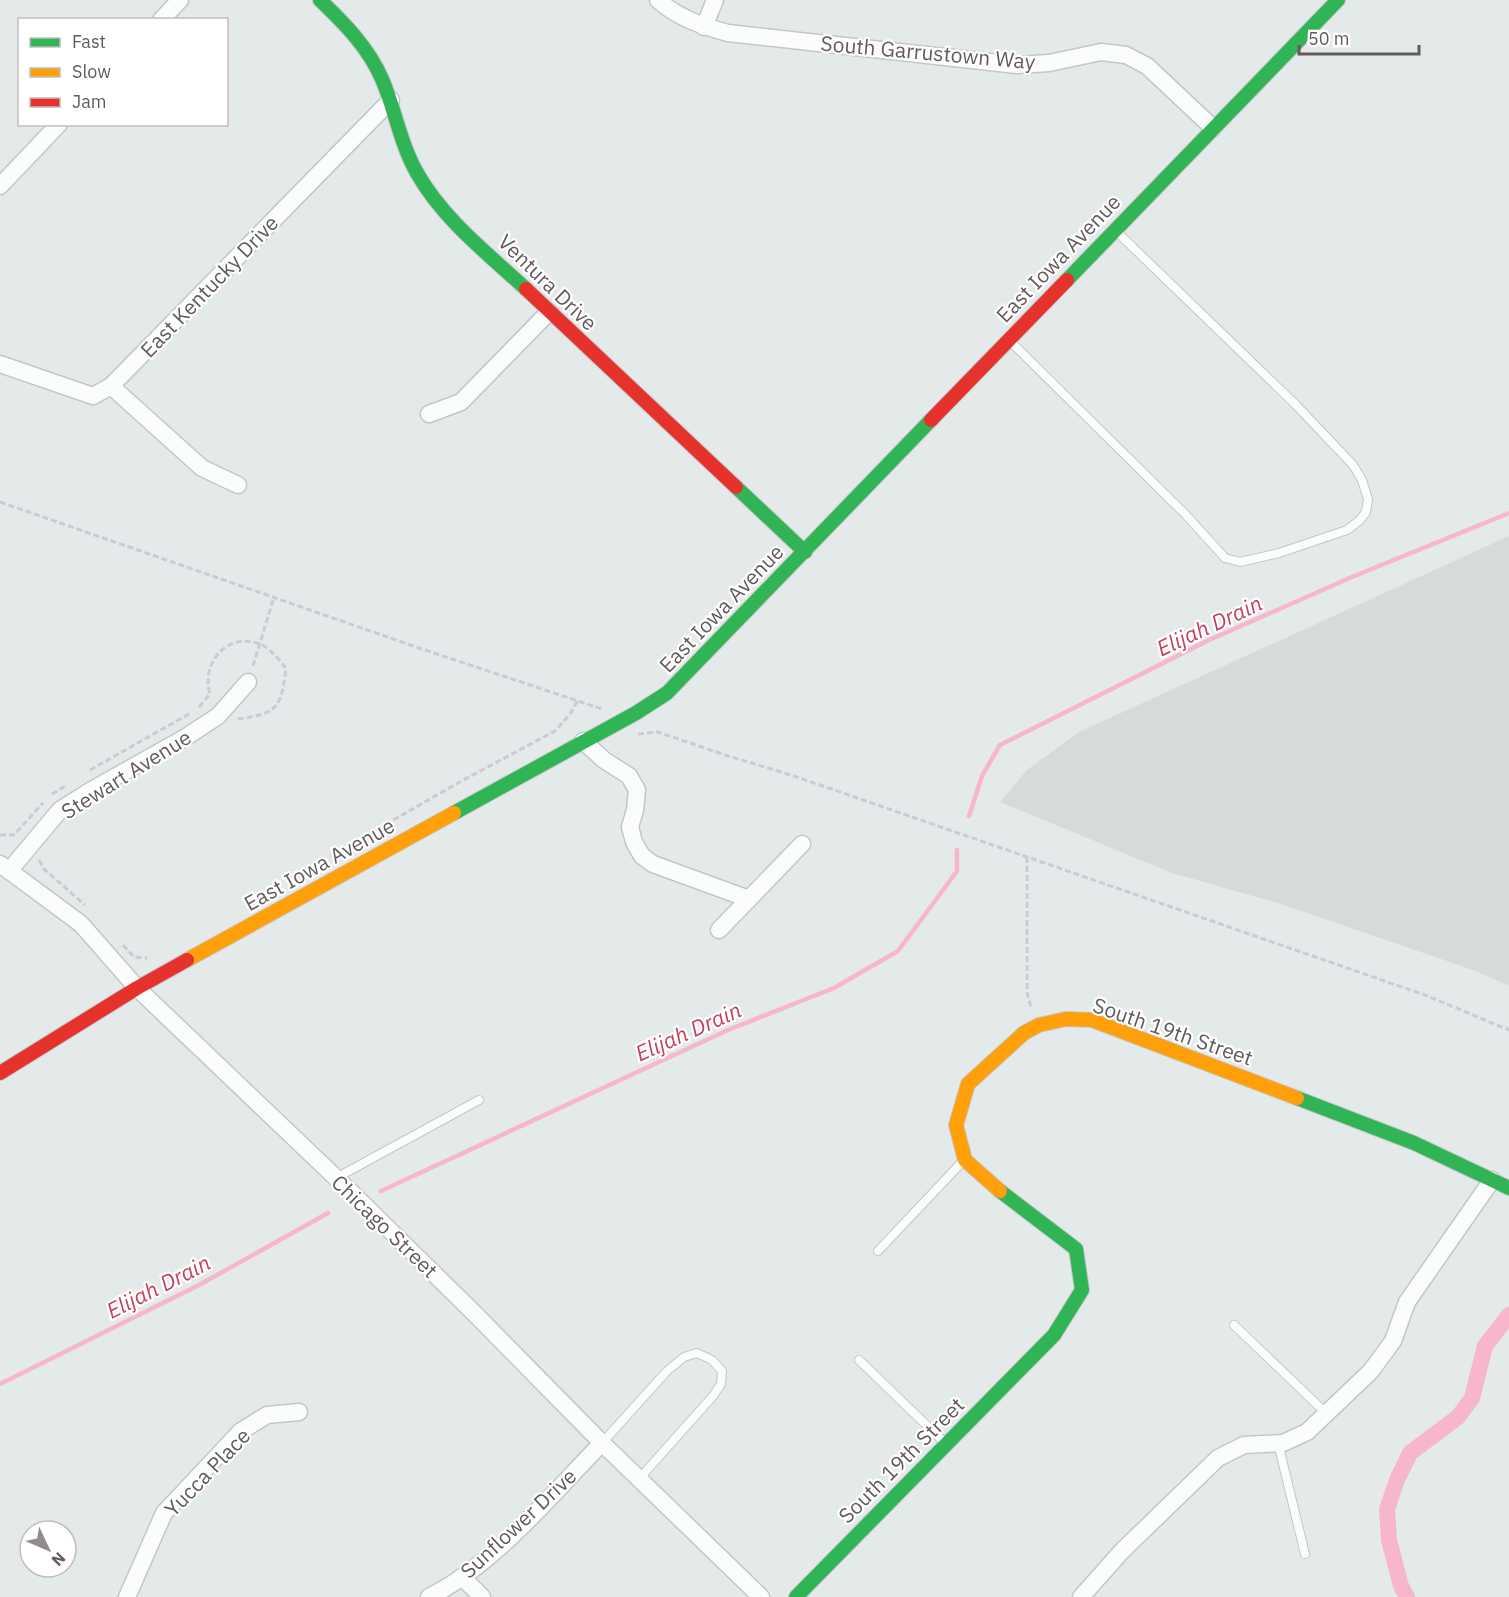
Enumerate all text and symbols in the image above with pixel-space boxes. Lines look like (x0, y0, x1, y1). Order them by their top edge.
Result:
legend (18, 18, 228, 126)
scale bar (1299, 18, 1419, 56)
text: 50 m (1308, 27, 1350, 50)
street label: South Garrustown Way (819, 29, 1037, 75)
text: Fast (72, 30, 106, 53)
text: Slow (72, 60, 111, 83)
text: Jam (72, 90, 107, 113)
street label: East Iowa Avenue (990, 188, 1126, 328)
street label: East Kentucky Drive (134, 209, 284, 363)
street label: Ventura Drive (492, 228, 604, 336)
street label: East Iowa Avenue (653, 538, 789, 678)
water label: Elijah Drain (1152, 588, 1266, 662)
street label: Stewart Avenue (56, 723, 196, 825)
street label: East Iowa Avenue (239, 811, 399, 917)
street label: South 19th Street (1089, 991, 1257, 1071)
water label: Elijah Drain (630, 995, 746, 1067)
street label: Chicago Street (326, 1168, 444, 1284)
water label: Elijah Drain (101, 1247, 215, 1325)
street label: South 19th Street (832, 1391, 970, 1529)
street label: Yucca Place (158, 1422, 256, 1522)
street label: Sunflower Drive (454, 1462, 582, 1584)
north arrow (18, 1519, 78, 1579)
text: N (48, 1548, 70, 1571)

